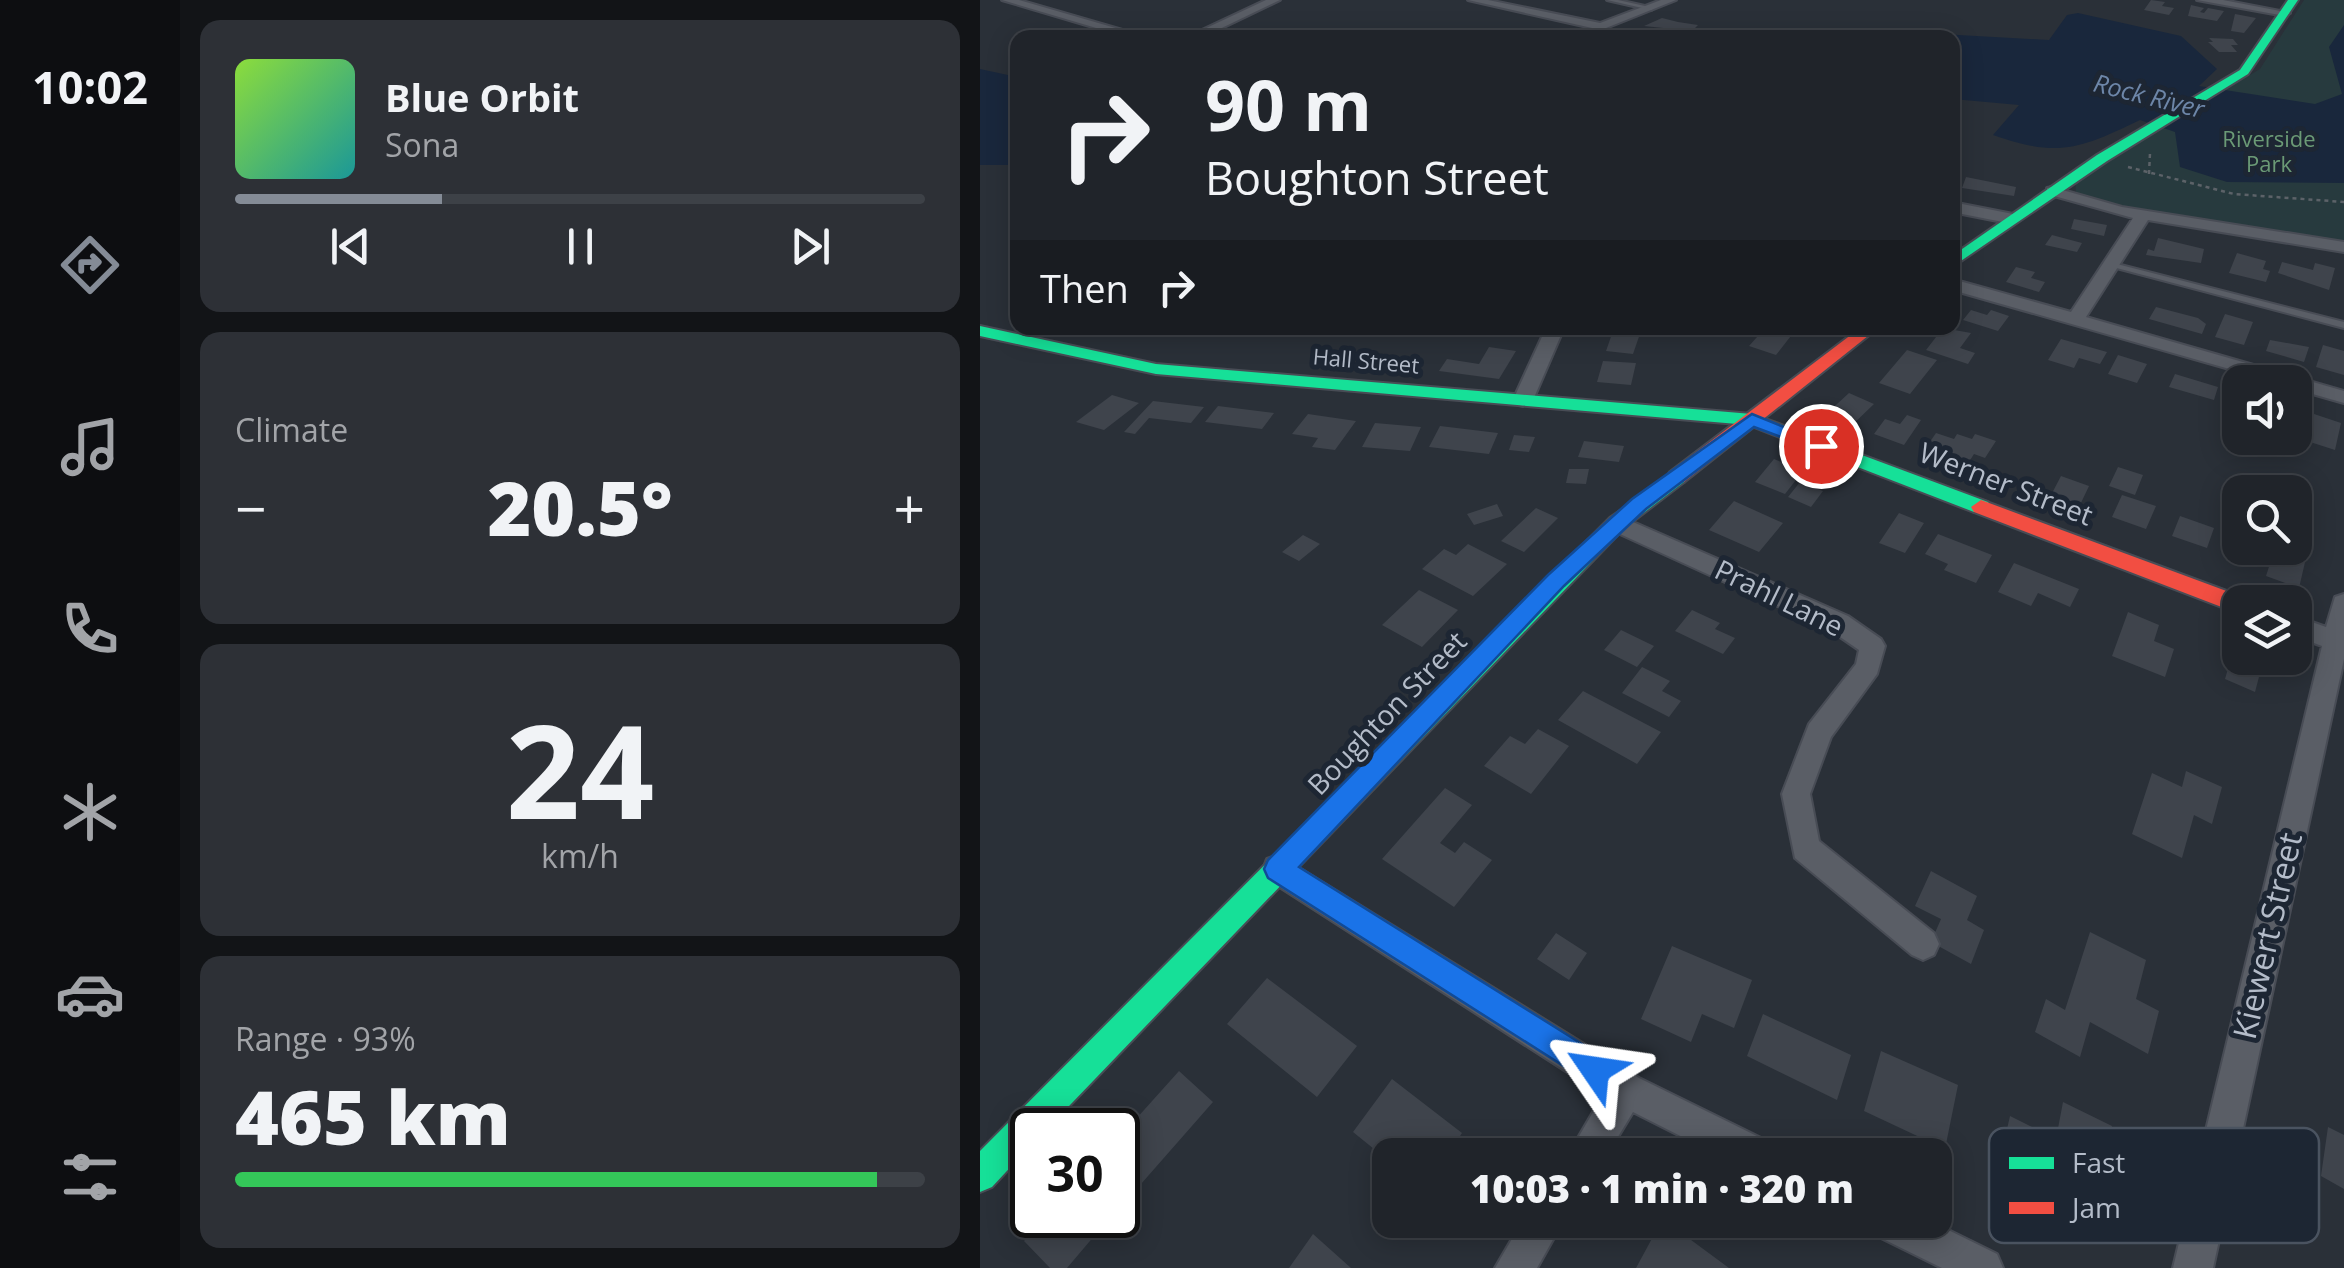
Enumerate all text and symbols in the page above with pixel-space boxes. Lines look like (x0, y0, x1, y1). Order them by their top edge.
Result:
text: 10:02 (32, 56, 148, 117)
text: 90 m (1205, 56, 1372, 152)
water label: Rock River (2090, 65, 2209, 125)
icon: right (1040, 70, 1170, 200)
text: Blue Orbit (385, 71, 579, 123)
text: Sona (385, 123, 459, 166)
park label: Riverside Park (2222, 123, 2316, 178)
text: Boughton Street (1205, 147, 1549, 208)
icon: previous (323, 219, 378, 274)
icon: pause (553, 219, 608, 274)
icon: next (783, 219, 838, 274)
icon: directions (55, 230, 125, 300)
icon: right (1149, 260, 1204, 315)
text: Then (1040, 262, 1129, 314)
street label: Hall Street (1312, 340, 1421, 380)
map controls (2222, 365, 2312, 675)
button: sound (2222, 365, 2312, 455)
pin (1779, 404, 1864, 489)
text: Climate (235, 408, 348, 451)
icon: music (55, 412, 125, 482)
icon: arrive (1794, 419, 1849, 474)
street label: Werner Street (1914, 433, 2099, 534)
text: 20.5° (487, 456, 673, 558)
text: − (235, 470, 266, 545)
text: + (894, 470, 925, 545)
button: search (2222, 475, 2312, 565)
street label: Prahl Lane (1709, 550, 1850, 645)
button: layers (2222, 585, 2312, 675)
icon: phone (55, 594, 125, 664)
street label: Boughton Street (1298, 622, 1474, 802)
text: 24 (506, 680, 654, 857)
icon: climate (55, 777, 125, 847)
street label: Kiewert Street (2222, 828, 2311, 1043)
text: km/h (541, 834, 619, 877)
icon: car (55, 959, 125, 1029)
text: Range · 93% (235, 1017, 416, 1060)
position arrow (1543, 1018, 1647, 1122)
text: 465 km (235, 1065, 511, 1167)
speed limit sign: 30 (1010, 1108, 1140, 1238)
legend (1989, 1128, 2319, 1243)
icon: filters (55, 1142, 125, 1212)
text: Fast (2072, 1143, 2125, 1181)
text: 10:03 · 1 min · 320 m (1470, 1162, 1854, 1214)
text: Jam (2069, 1188, 2121, 1226)

